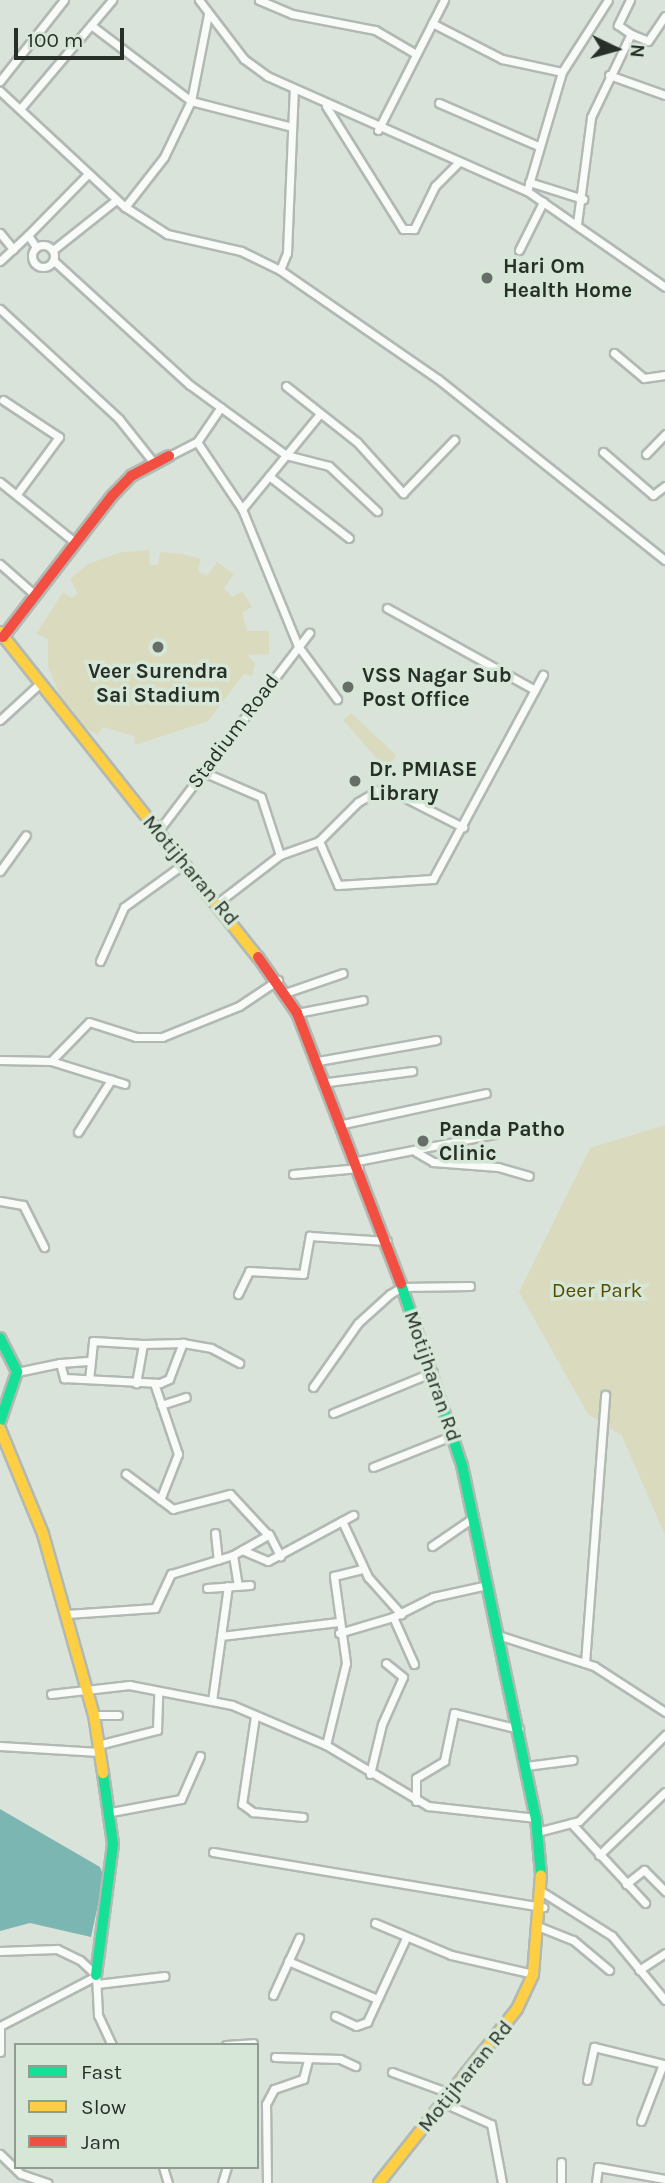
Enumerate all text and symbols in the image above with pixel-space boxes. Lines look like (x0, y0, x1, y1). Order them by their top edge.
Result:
scale bar (18, 14, 128, 58)
north arrow (581, 14, 651, 84)
text: 100 m (27, 28, 84, 52)
text: N (625, 43, 648, 59)
place label: Hari Om Health Home (503, 253, 632, 303)
marker: Hari Om Health Home (477, 268, 497, 288)
marker: Veer Surendra Sai Stadium (150, 639, 166, 655)
place label: Veer Surendra Sai Stadium (88, 658, 228, 708)
place label: VSS Nagar Sub Post Office (362, 662, 512, 712)
street label: Stadium Road (182, 669, 284, 793)
marker: VSS Nagar Sub Post Office (340, 679, 356, 695)
place label: Dr. PMIASE Library (369, 756, 477, 806)
marker: Dr. PMIASE Library (347, 773, 363, 789)
street label: Motijharan Rd (138, 810, 244, 930)
place label: Panda Patho Clinic (439, 1116, 565, 1166)
marker: Panda Patho Clinic (413, 1131, 433, 1151)
park label: Deer Park (552, 1277, 642, 1303)
street label: Motijharan Rd (399, 1307, 467, 1445)
street label: Motijharan Rd (412, 2015, 518, 2137)
legend (14, 2043, 259, 2169)
text: Fast (81, 2060, 122, 2084)
text: Slow (81, 2095, 126, 2119)
text: Jam (81, 2130, 121, 2154)

